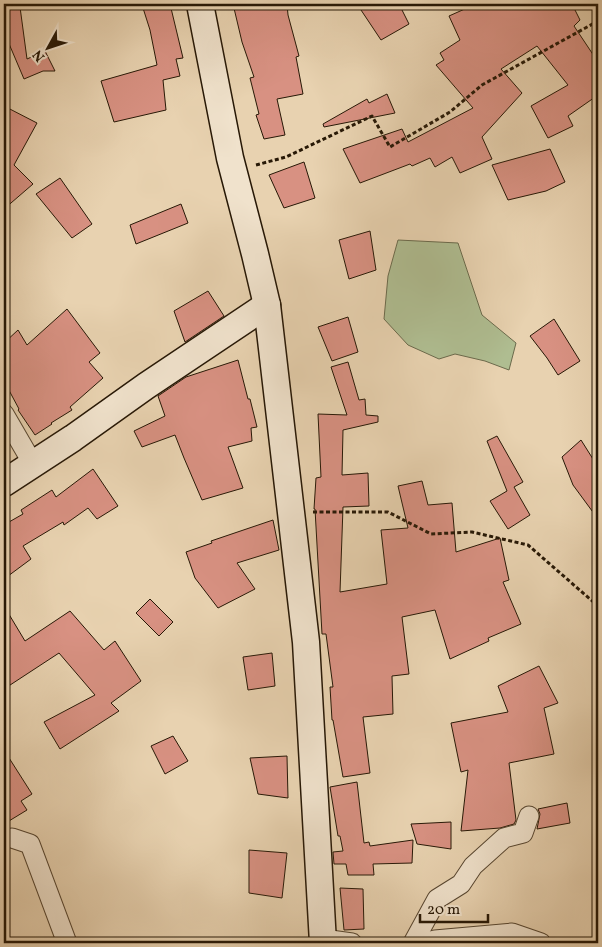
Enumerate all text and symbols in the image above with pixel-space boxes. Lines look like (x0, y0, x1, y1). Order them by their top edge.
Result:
north arrow (22, 22, 72, 72)
text: N (29, 45, 50, 65)
scale bar (420, 892, 487, 924)
text: 20 m (427, 900, 460, 921)

